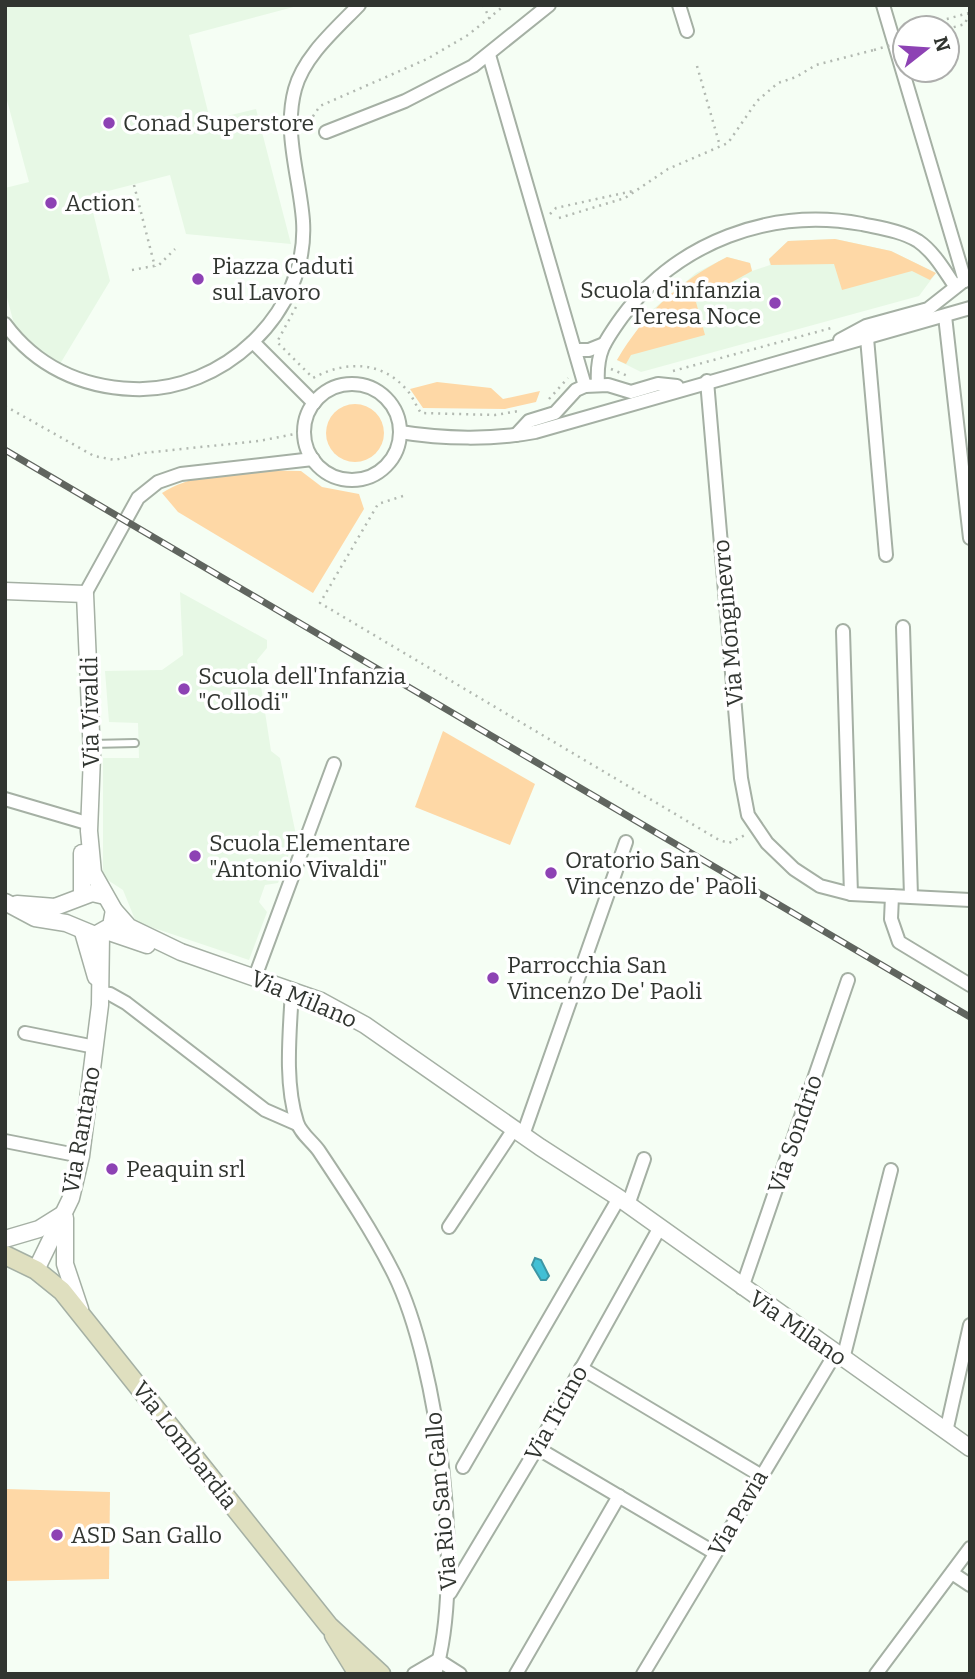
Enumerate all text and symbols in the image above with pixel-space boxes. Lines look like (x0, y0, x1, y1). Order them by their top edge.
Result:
north arrow (891, 14, 961, 84)
text: N (929, 34, 955, 55)
place label: Conad Superstore (123, 109, 314, 137)
marker: Conad Superstore (101, 115, 117, 131)
place label: Action (65, 189, 136, 217)
marker: Action (43, 195, 59, 211)
place label: Piazza Caduti sul Lavoro (212, 252, 354, 306)
marker: Piazza Caduti sul Lavoro (190, 271, 206, 287)
place label: Scuola d'infanzia Teresa Noce (580, 276, 761, 330)
marker: Scuola d'infanzia Teresa Noce (767, 295, 783, 311)
street label: Via Monginevro (707, 538, 749, 708)
street label: Via Vivaldi (75, 656, 105, 768)
place label: Scuola dell'Infanzia "Collodi" (198, 662, 407, 716)
marker: Scuola dell'Infanzia "Collodi" (176, 681, 192, 697)
place label: Scuola Elementare "Antonio Vivaldi" (209, 829, 410, 883)
place label: Oratorio San Vincenzo de' Paoli (565, 846, 757, 900)
marker: Scuola Elementare "Antonio Vivaldi" (187, 848, 203, 864)
marker: Oratorio San Vincenzo de' Paoli (543, 865, 559, 881)
place label: Parrocchia San Vincenzo De' Paoli (507, 951, 702, 1005)
street label: Via Milano (247, 964, 361, 1034)
marker: Parrocchia San Vincenzo De' Paoli (485, 970, 501, 986)
street label: Via Rantano (56, 1064, 106, 1196)
street label: Via Sondrio (762, 1071, 828, 1197)
place label: Peaquin srl (126, 1155, 246, 1183)
marker: Peaquin srl (104, 1161, 120, 1177)
street label: Via Milano (744, 1284, 852, 1372)
street label: Via Ticino (518, 1360, 594, 1466)
street label: Via Lombardia (126, 1376, 244, 1515)
street label: Via Rio San Gallo (419, 1411, 463, 1591)
street label: Via Pavia (702, 1465, 774, 1561)
place label: ASD San Gallo (71, 1521, 222, 1549)
marker: ASD San Gallo (49, 1527, 65, 1543)

